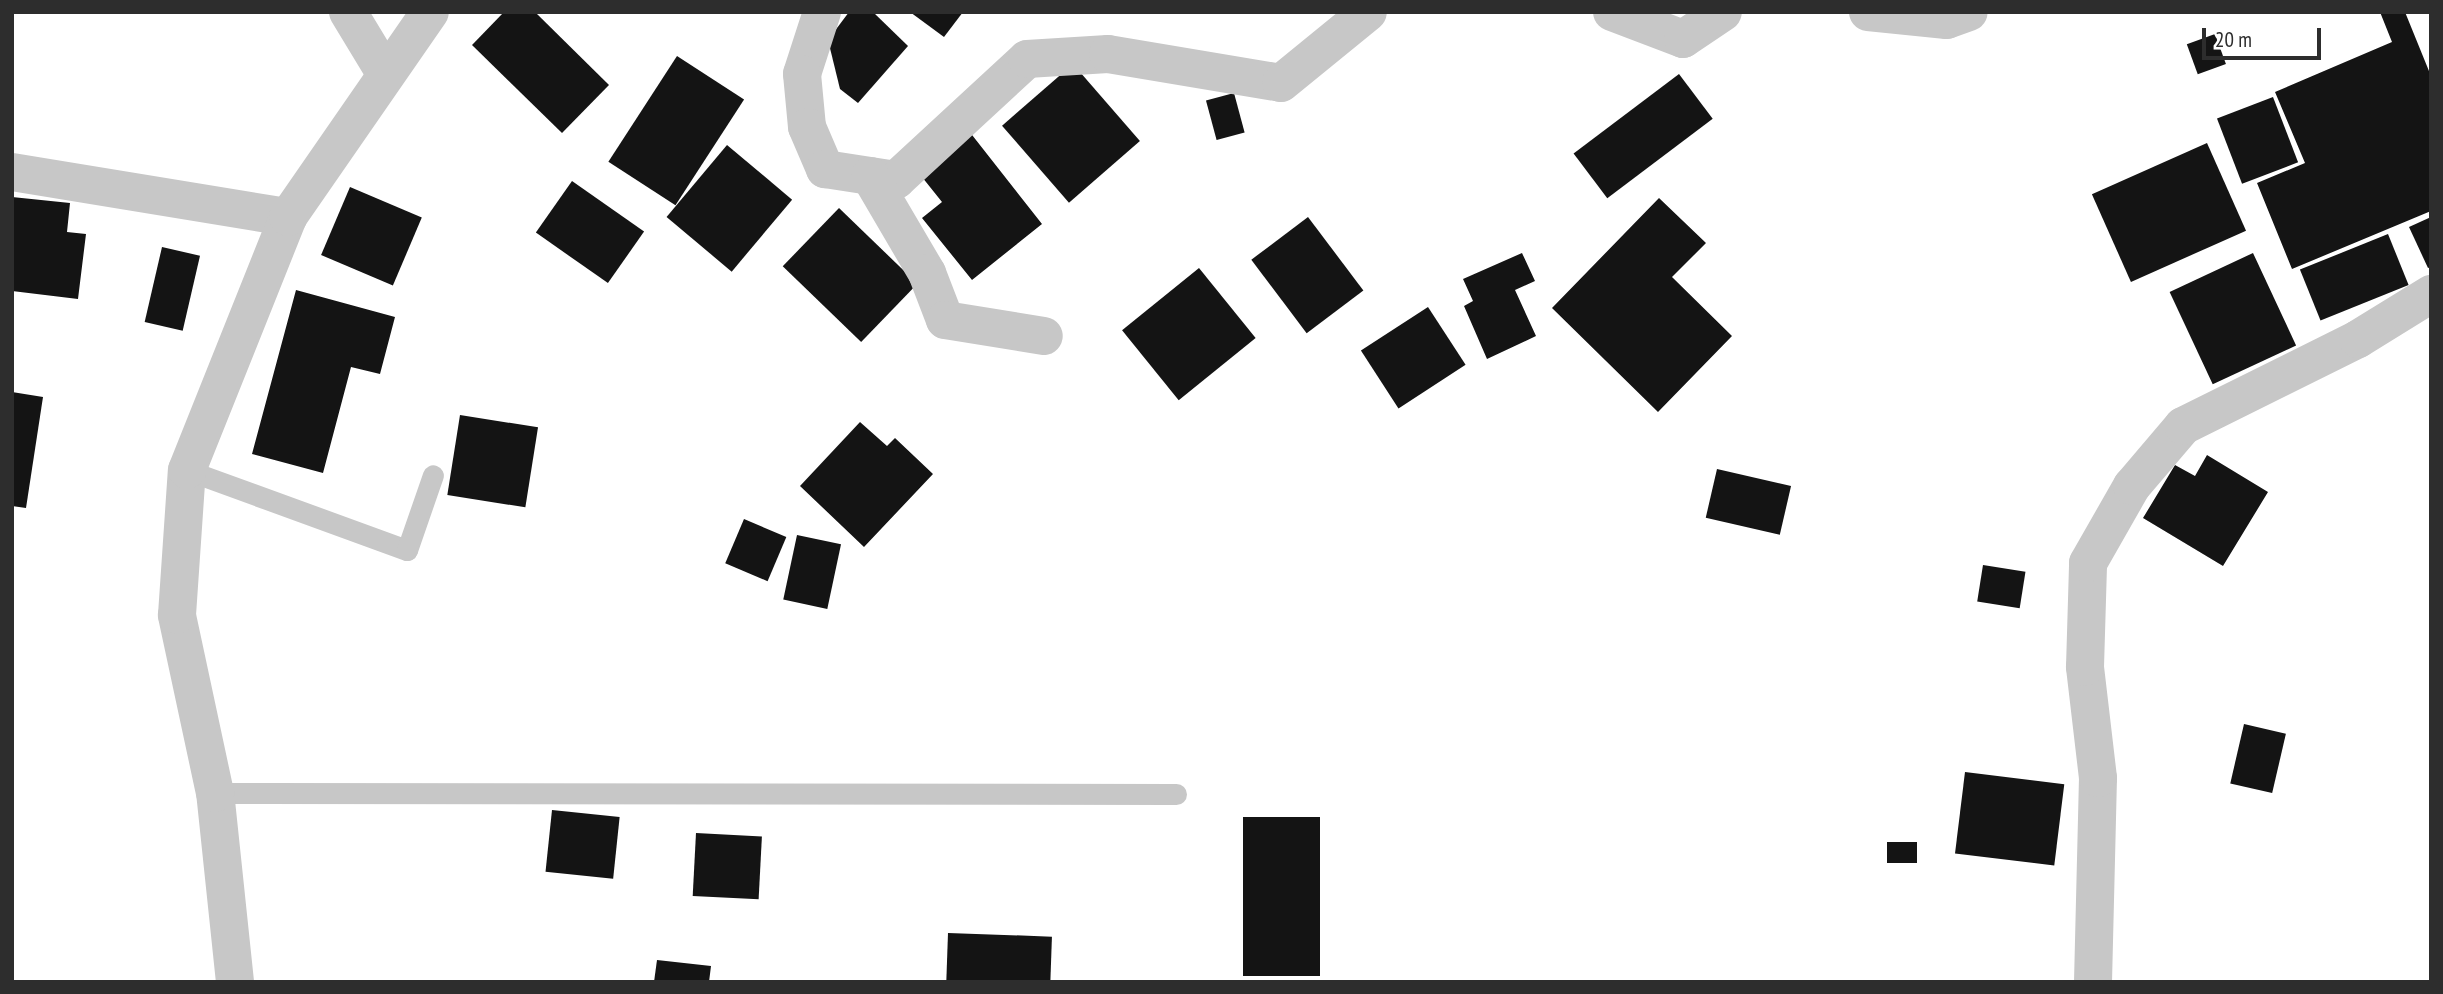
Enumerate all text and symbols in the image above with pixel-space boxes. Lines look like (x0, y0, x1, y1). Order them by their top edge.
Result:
scale bar (2205, 14, 2324, 58)
text: 20 m (2215, 26, 2252, 53)

